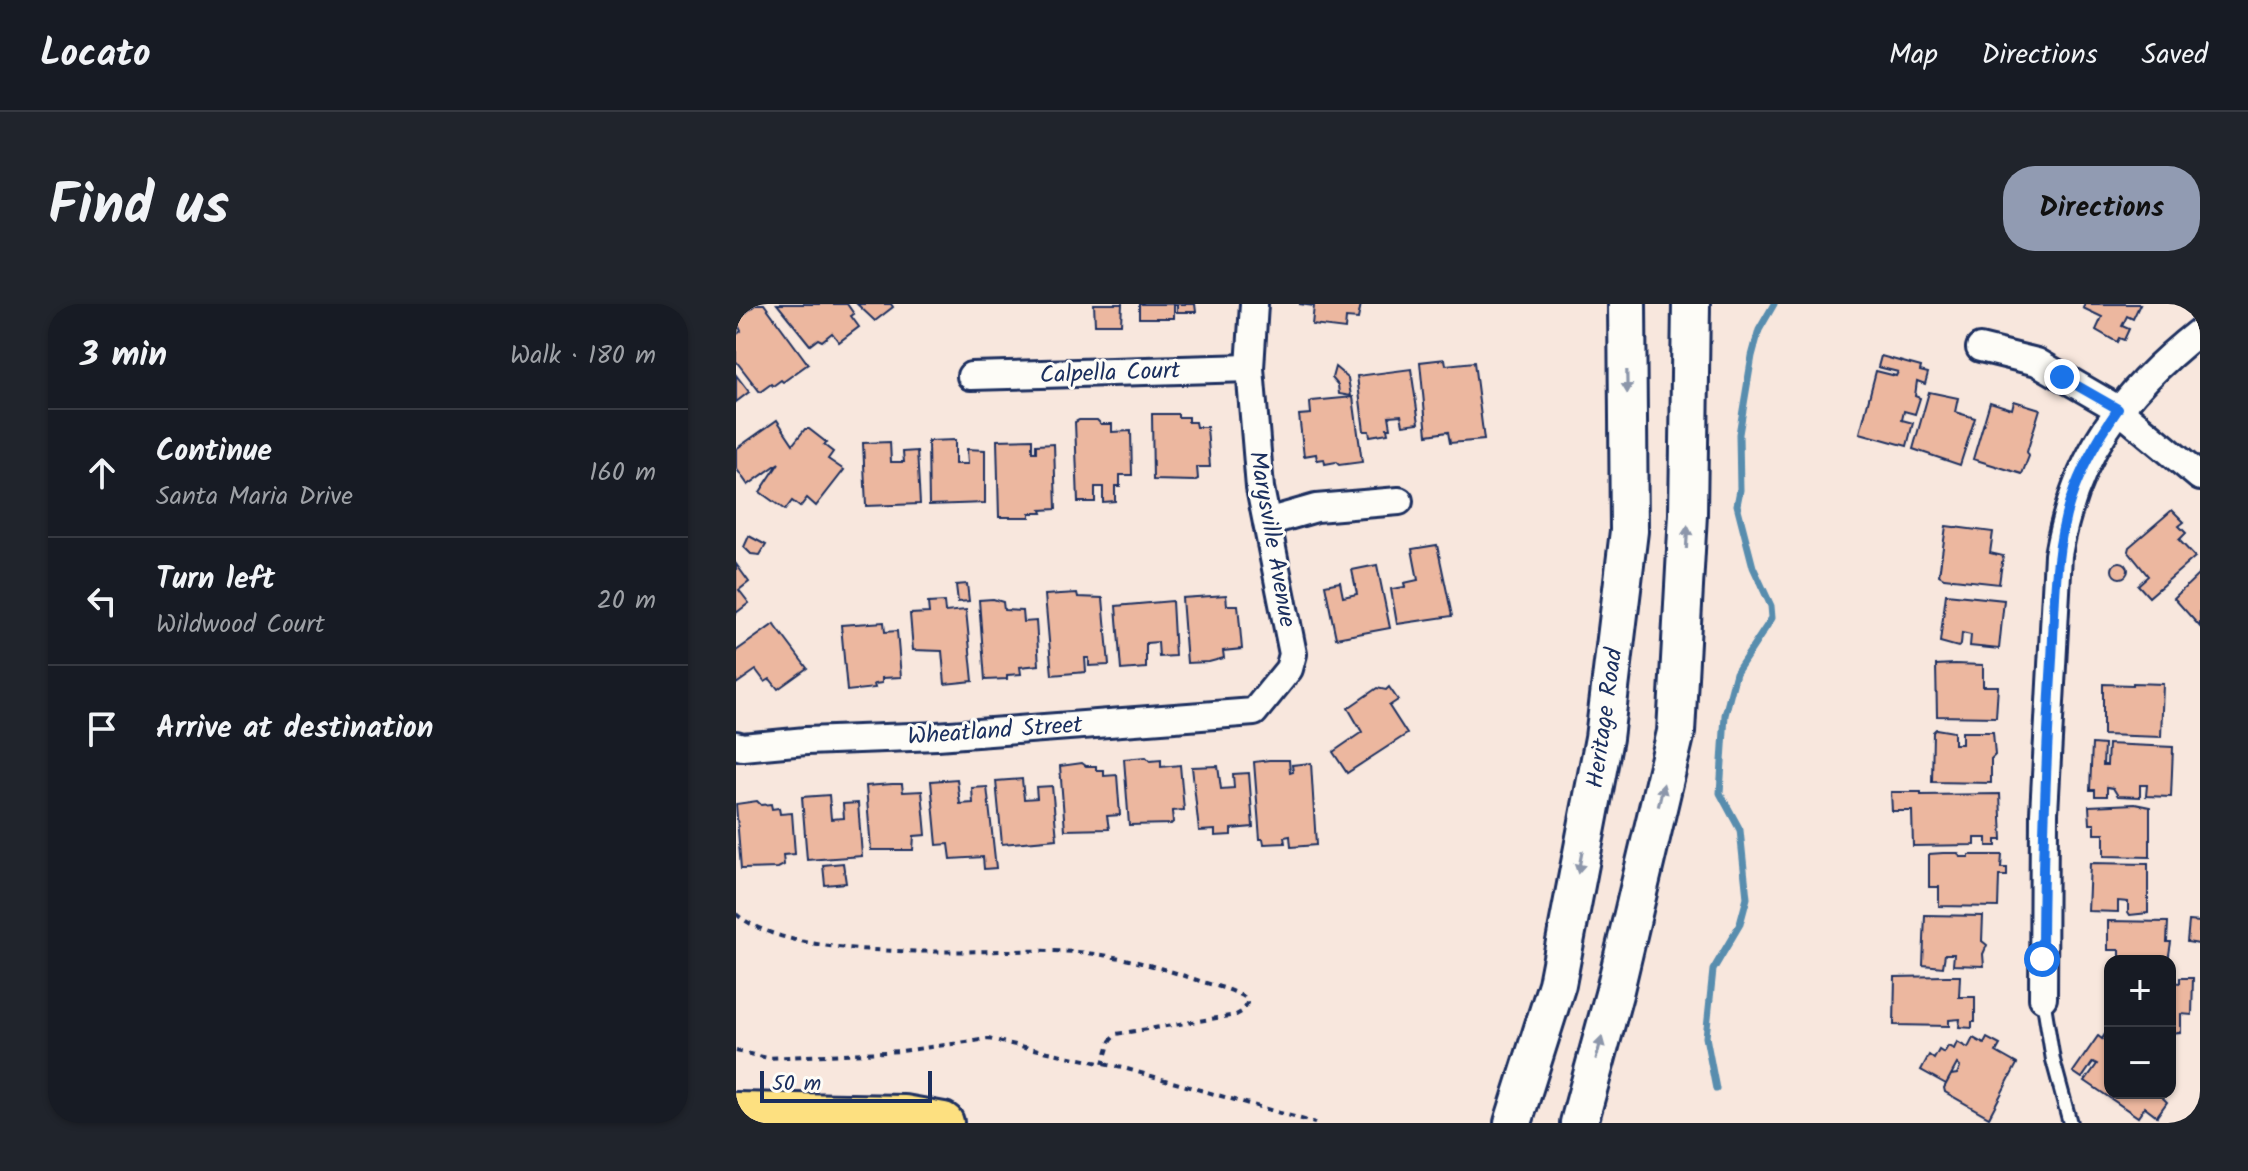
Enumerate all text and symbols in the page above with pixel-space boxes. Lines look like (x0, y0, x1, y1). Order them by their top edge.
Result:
text: Locato (40, 25, 151, 85)
text: Map (1889, 33, 1938, 78)
text: Directions (1982, 33, 2098, 78)
text: Saved (2142, 33, 2208, 78)
text: Find us (48, 163, 229, 253)
button: Directions (2003, 166, 2200, 251)
text: 3 min (80, 329, 167, 383)
text: Walk · 180 m (510, 335, 656, 377)
street label: Calpella Court (1039, 352, 1182, 395)
route end (2044, 359, 2080, 395)
one-way arrow (1621, 370, 1634, 395)
text: Continue (156, 428, 272, 476)
street label: Marysville Avenue (1237, 448, 1306, 631)
icon: ahead (80, 451, 124, 495)
text: 160 m (589, 452, 656, 494)
text: Santa Maria Drive (156, 476, 353, 518)
one-way arrow (1681, 524, 1694, 549)
text: Turn left (156, 556, 275, 604)
icon: left (80, 579, 124, 623)
text: 20 m (597, 580, 656, 622)
text: Wildwood Court (156, 604, 325, 646)
street label: Heritage Road (1576, 645, 1635, 791)
text: Arrive at destination (156, 705, 433, 753)
street label: Wheatland Street (906, 706, 1085, 757)
icon: arrive (80, 707, 124, 751)
one-way arrow (1656, 783, 1668, 808)
one-way arrow (1574, 850, 1586, 875)
route start (2024, 941, 2060, 977)
map controls (2104, 955, 2176, 1099)
button: + (2104, 955, 2176, 1027)
button: − (2104, 1027, 2176, 1099)
one-way arrow (1594, 1035, 1606, 1060)
scale bar (760, 1067, 932, 1103)
text: 50 m (772, 1067, 821, 1102)

